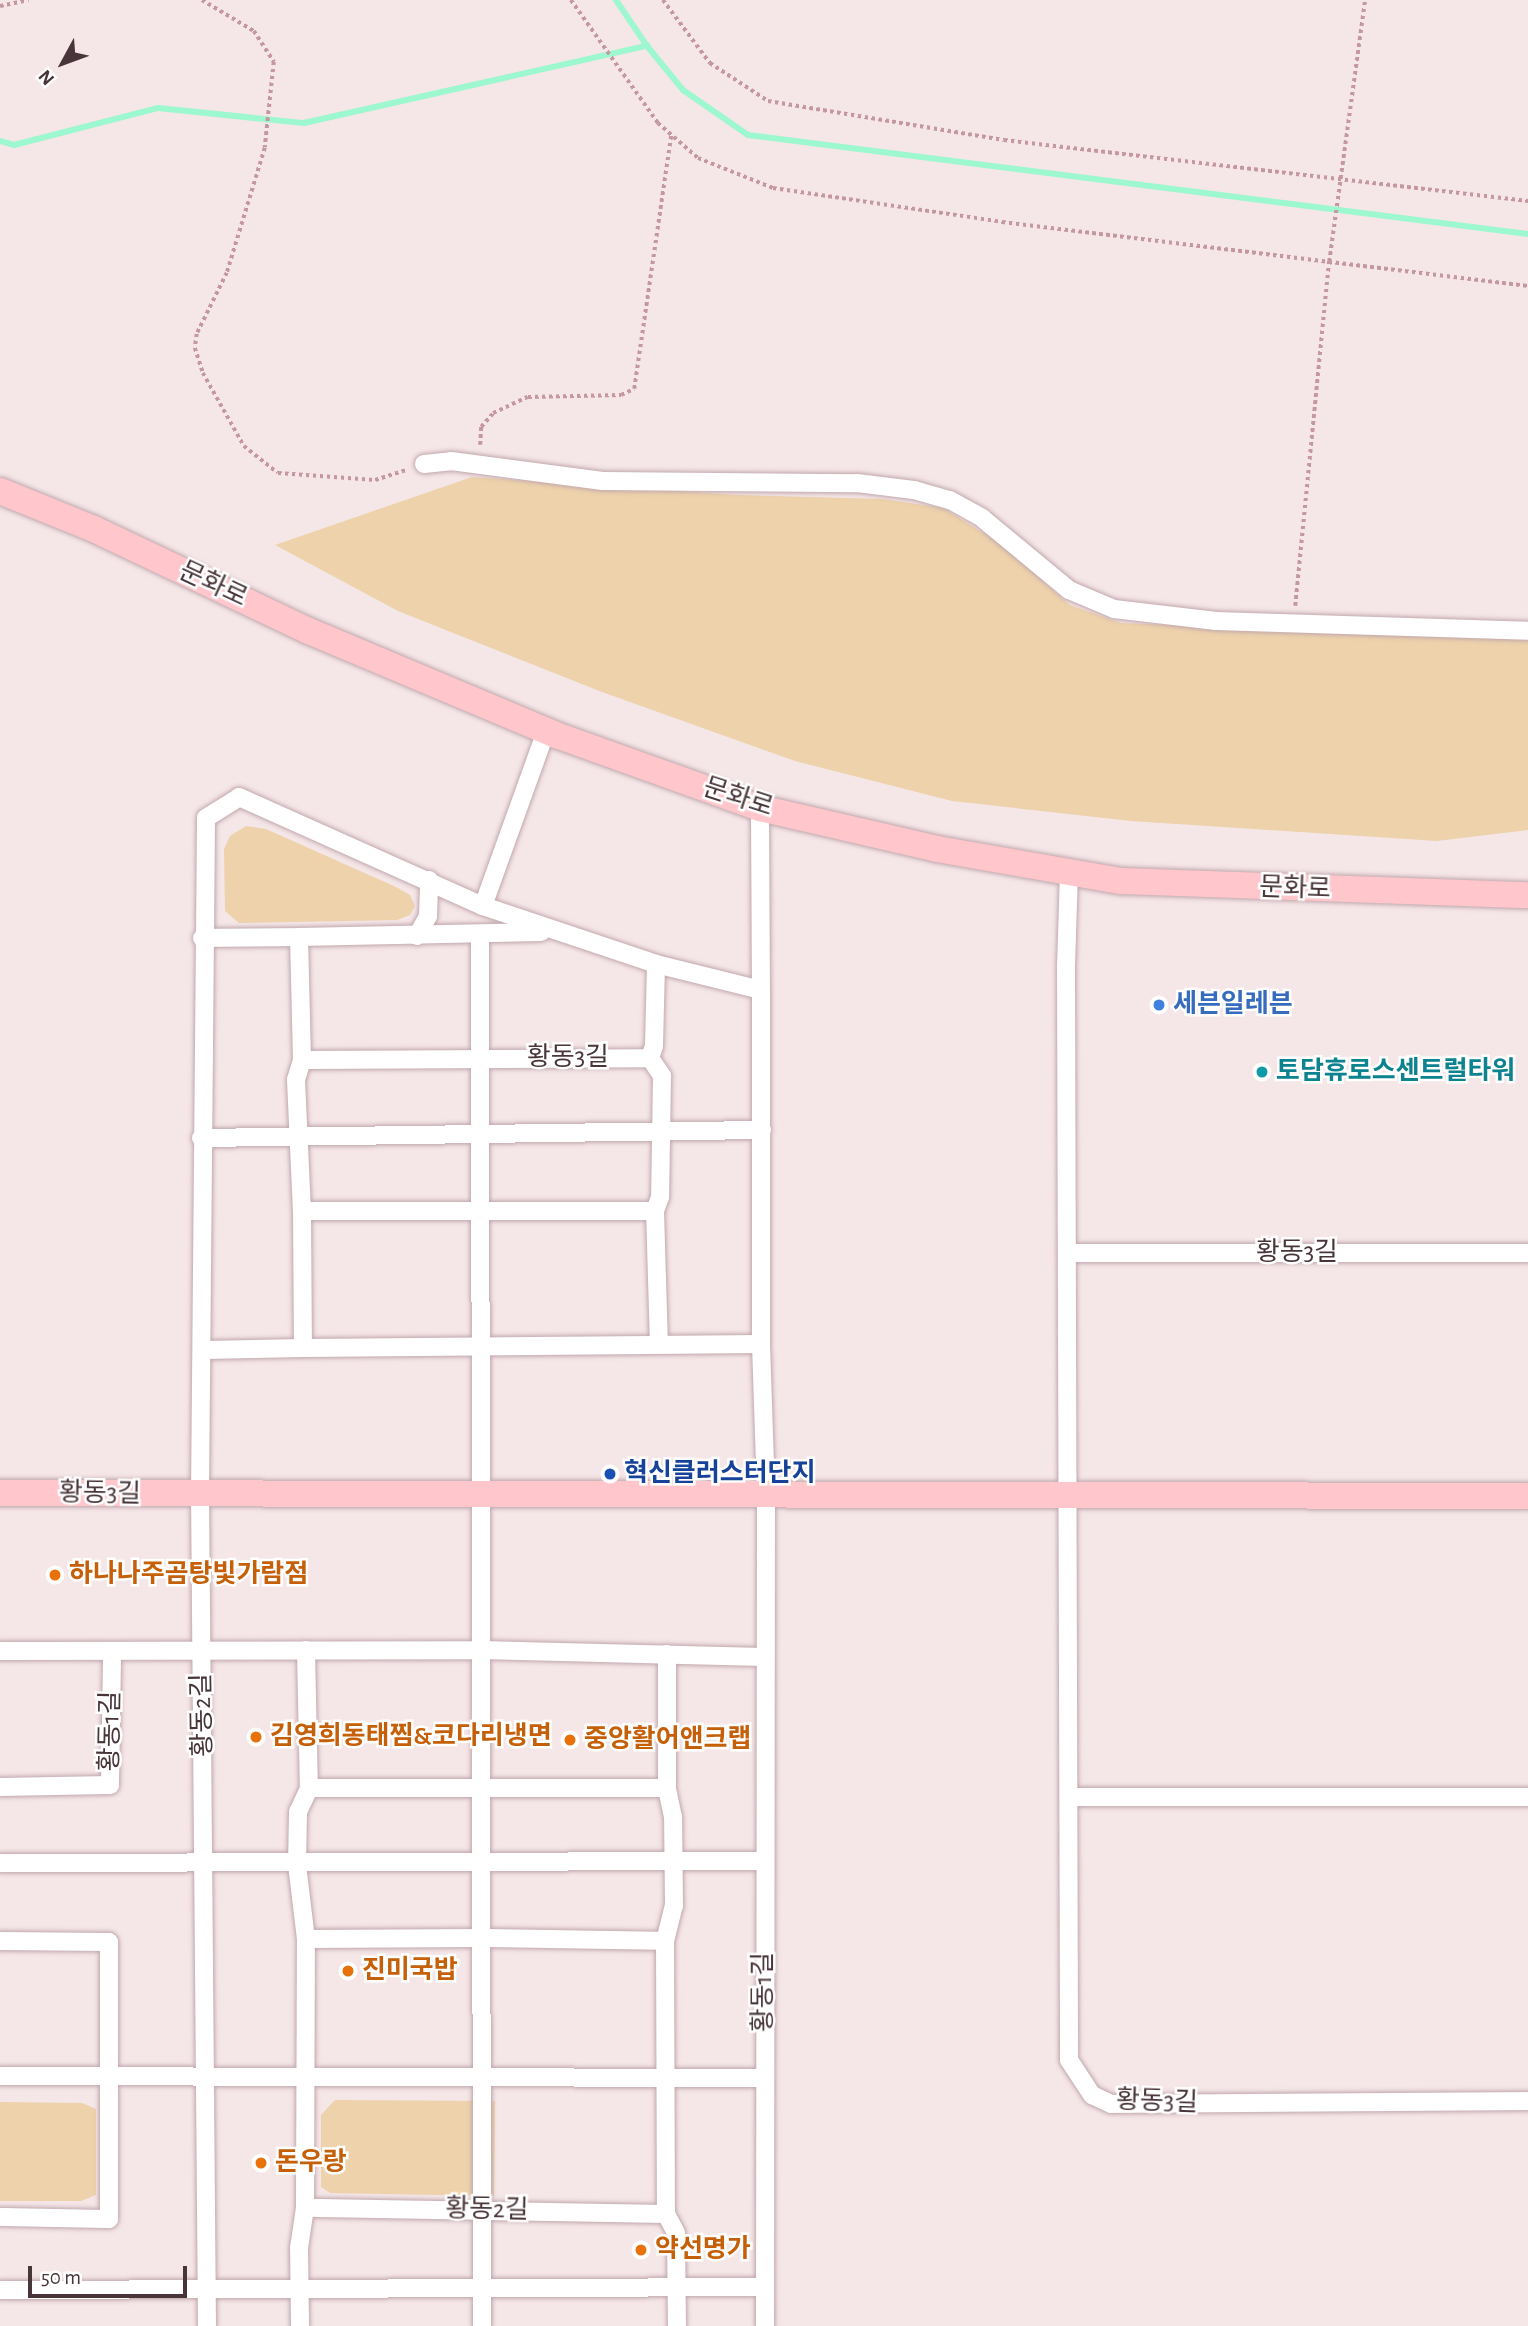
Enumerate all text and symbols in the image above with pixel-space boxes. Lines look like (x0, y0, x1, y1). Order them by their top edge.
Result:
north arrow (28, 28, 98, 98)
text: N (35, 66, 58, 88)
street label: 문화로 (174, 556, 252, 614)
street label: 문화로 (699, 772, 777, 824)
street label: 문화로 (1259, 872, 1331, 906)
place label: 세븐일레븐 (1173, 989, 1293, 1021)
marker: 세븐일레븐 (1151, 997, 1167, 1013)
street label: 황동3길 (527, 1042, 609, 1074)
place label: 토담휴로스센트럴타워 (1276, 1056, 1515, 1088)
marker: 토담휴로스센트럴타워 (1254, 1064, 1270, 1080)
street label: 황동3길 (1256, 1237, 1338, 1269)
place label: 혁신클러스터단지 (624, 1458, 815, 1490)
marker: 혁신클러스터단지 (602, 1466, 618, 1482)
street label: 황동3길 (58, 1478, 142, 1510)
place label: 하나나주곰탕빛가람점 (69, 1559, 308, 1591)
marker: 하나나주곰탕빛가람점 (47, 1567, 63, 1583)
street label: 황동2길 (187, 1673, 219, 1757)
street label: 황동1길 (95, 1690, 127, 1772)
place label: 김영희동태찜&코다리냉면 (270, 1721, 552, 1753)
place label: 중앙활어앤크랩 (584, 1724, 751, 1756)
marker: 김영희동태찜&코다리냉면 (248, 1729, 264, 1745)
marker: 중앙활어앤크랩 (562, 1732, 578, 1748)
street label: 황동1길 (748, 1952, 780, 2032)
place label: 진미국밥 (362, 1955, 458, 1987)
marker: 진미국밥 (340, 1963, 356, 1979)
street label: 황동3길 (1115, 2085, 1199, 2119)
place label: 돈우랑 (275, 2147, 347, 2179)
marker: 돈우랑 (253, 2155, 269, 2171)
street label: 황동2길 (445, 2194, 529, 2226)
place label: 약선명가 (655, 2234, 751, 2266)
marker: 약선명가 (633, 2242, 649, 2258)
scale bar (32, 2252, 191, 2296)
text: 50 m (41, 2267, 81, 2288)

